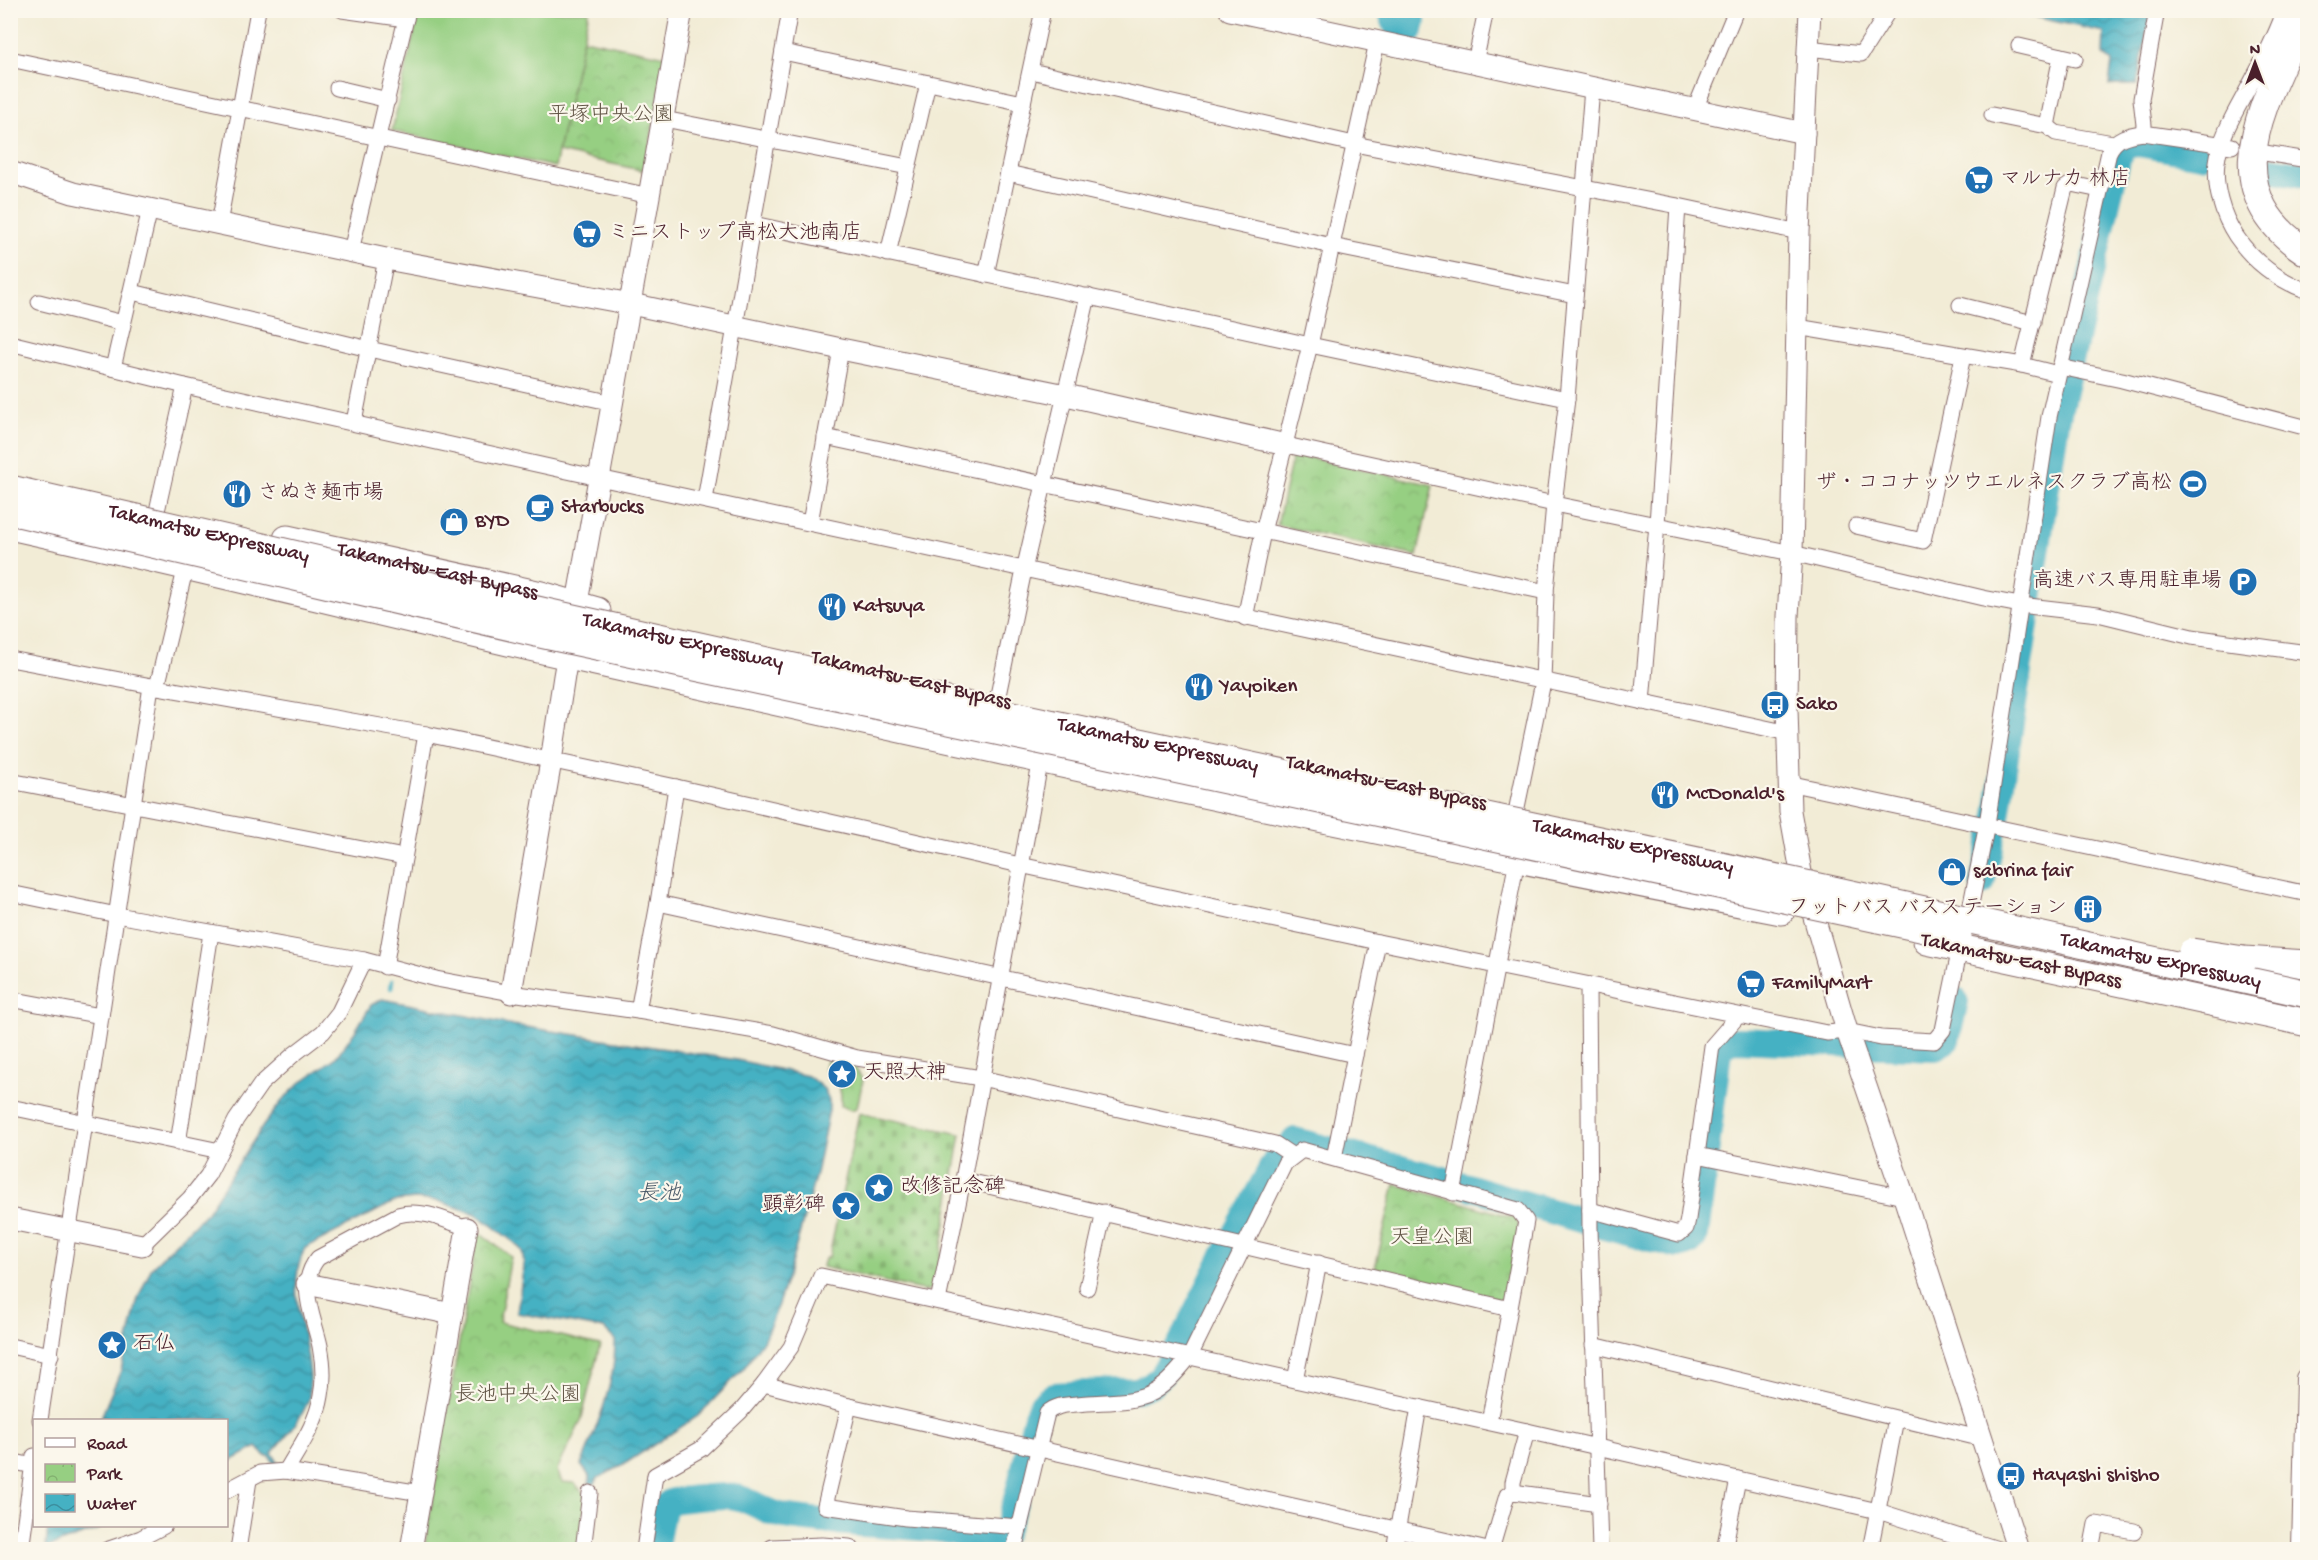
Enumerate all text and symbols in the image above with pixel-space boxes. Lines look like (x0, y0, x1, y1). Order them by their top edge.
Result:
north arrow (2225, 33, 2285, 93)
text: N (2250, 42, 2261, 61)
park label: 平塚中央公園 (548, 102, 674, 129)
supermarket icon: マルナカ 林店 (1963, 164, 1995, 196)
place label: マルナカ 林店 (2000, 166, 2131, 193)
supermarket icon: ミニストップ高松大池南店 (571, 218, 603, 250)
place label: ミニストップ高松大池南店 (608, 220, 862, 247)
sports icon: ザ・ココナッツウエルネスクラブ高松 (2177, 468, 2209, 500)
place label: ザ・ココナッツウエルネスクラブ高松 (1815, 470, 2172, 497)
restaurant icon: さぬき麺市場 (221, 478, 253, 510)
place label: さぬき麺市場 (258, 481, 384, 507)
cafe icon: Starbucks (524, 492, 556, 524)
place label: Starbucks (561, 496, 645, 521)
street label: Takamatsu Expressway (105, 499, 312, 570)
shop icon: BYD (438, 506, 470, 538)
place label: BYD (474, 510, 509, 535)
street label: Takamatsu-East Bypass (334, 538, 541, 607)
parking icon: 高速バス専用駐車場 (2227, 566, 2259, 598)
place label: 高速バス専用駐車場 (2033, 568, 2222, 595)
restaurant icon: Katsuya (816, 591, 848, 623)
place label: Katsuya (853, 595, 926, 620)
street label: Takamatsu Expressway (579, 608, 786, 677)
street label: Takamatsu-East Bypass (808, 646, 1015, 716)
restaurant icon: Yayoiken (1183, 671, 1215, 703)
place label: Yayoiken (1218, 675, 1297, 700)
bus stop icon: Sako (1759, 689, 1791, 721)
place label: Sako (1796, 693, 1838, 718)
street label: Takamatsu Expressway (1054, 712, 1260, 780)
street label: Takamatsu-East Bypass (1282, 750, 1490, 818)
restaurant icon: McDonald's (1649, 779, 1681, 811)
place label: McDonald's (1686, 783, 1785, 808)
street label: Takamatsu Expressway (1529, 813, 1736, 881)
shop icon: sabrina fair (1936, 856, 1968, 888)
place label: sabrina fair (1973, 860, 2074, 885)
building icon: フットバス バスステーション (2072, 893, 2104, 925)
place label: フットバス バスステーション (1788, 897, 2067, 922)
street label: Takamatsu Expressway (2057, 927, 2263, 996)
street label: Takamatsu-East Bypass (1917, 928, 2125, 996)
supermarket icon: FamilyMart (1735, 968, 1767, 1000)
place label: FamilyMart (1771, 972, 1874, 997)
place icon: 天照大神 (826, 1058, 858, 1090)
place label: 天照大神 (863, 1061, 947, 1087)
place icon: 改修記念碑 (863, 1172, 895, 1204)
place label: 改修記念碑 (900, 1174, 1005, 1201)
water label: 長池 (637, 1181, 682, 1208)
place icon: 顕彰碑 (830, 1190, 862, 1222)
place label: 顕彰碑 (762, 1193, 825, 1219)
park label: 天皇公園 (1390, 1225, 1474, 1252)
place icon: 石仏 (96, 1329, 128, 1361)
place label: 石仏 (133, 1332, 175, 1358)
park label: 長池中央公園 (455, 1382, 581, 1409)
legend (33, 1419, 228, 1527)
text: Road (87, 1435, 128, 1456)
bus stop icon: Hayashi shisho (1995, 1460, 2027, 1492)
place label: Hayashi shisho (2032, 1464, 2160, 1489)
text: Park (86, 1465, 123, 1486)
text: Water (87, 1495, 137, 1516)

